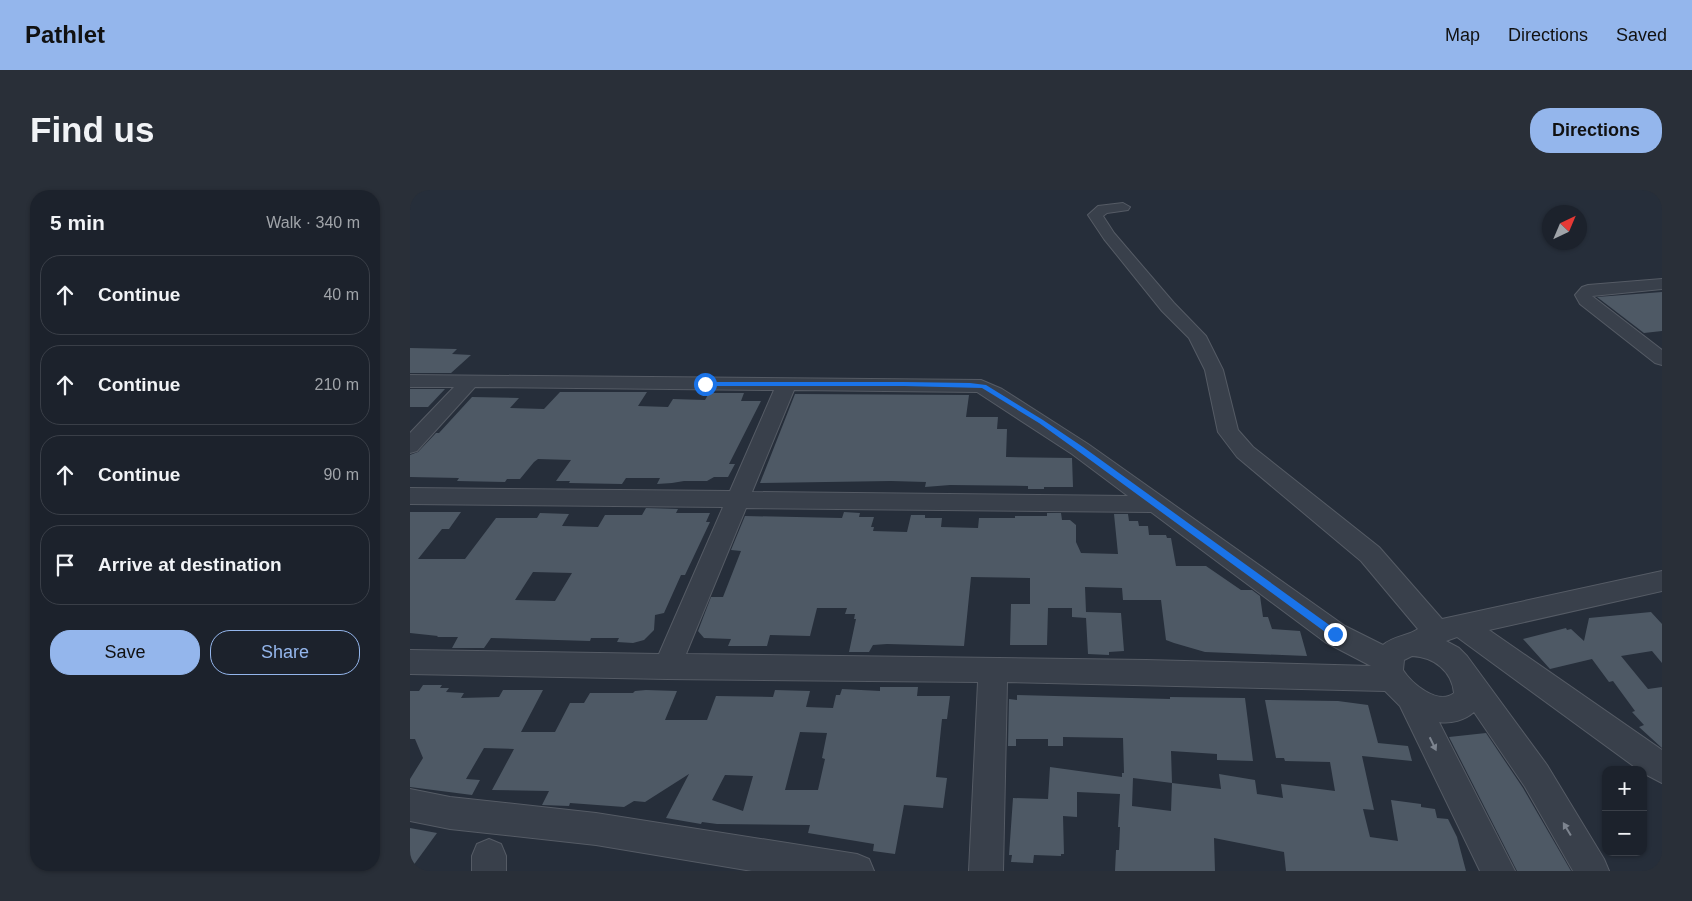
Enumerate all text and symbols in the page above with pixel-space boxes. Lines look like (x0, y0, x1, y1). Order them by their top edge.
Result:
text: Pathlet (25, 21, 105, 48)
text: Map (1445, 25, 1480, 45)
text: Directions (1508, 25, 1588, 45)
text: Saved (1616, 25, 1667, 45)
button: Directions (1530, 108, 1662, 153)
text: Find us (30, 110, 154, 149)
north arrow (1542, 205, 1587, 250)
text: 5 min (50, 211, 105, 234)
text: Walk · 340 m (266, 214, 360, 231)
icon: ahead (51, 281, 79, 309)
text: Continue (98, 284, 180, 305)
text: 40 m (323, 286, 359, 303)
icon: ahead (51, 371, 79, 399)
route start (694, 373, 717, 396)
text: Continue (98, 374, 180, 395)
text: 210 m (315, 376, 359, 393)
icon: ahead (51, 461, 79, 489)
text: Continue (98, 464, 180, 485)
text: 90 m (323, 466, 359, 483)
icon: arrive (51, 551, 79, 579)
text: Arrive at destination (98, 554, 282, 575)
route end (1324, 623, 1347, 646)
button: Save (50, 630, 200, 675)
button: Share (210, 630, 360, 675)
one-way arrow (1430, 737, 1438, 751)
map controls (1602, 766, 1647, 856)
button: + (1602, 766, 1647, 811)
button: − (1602, 811, 1647, 856)
one-way arrow (1563, 822, 1571, 837)

